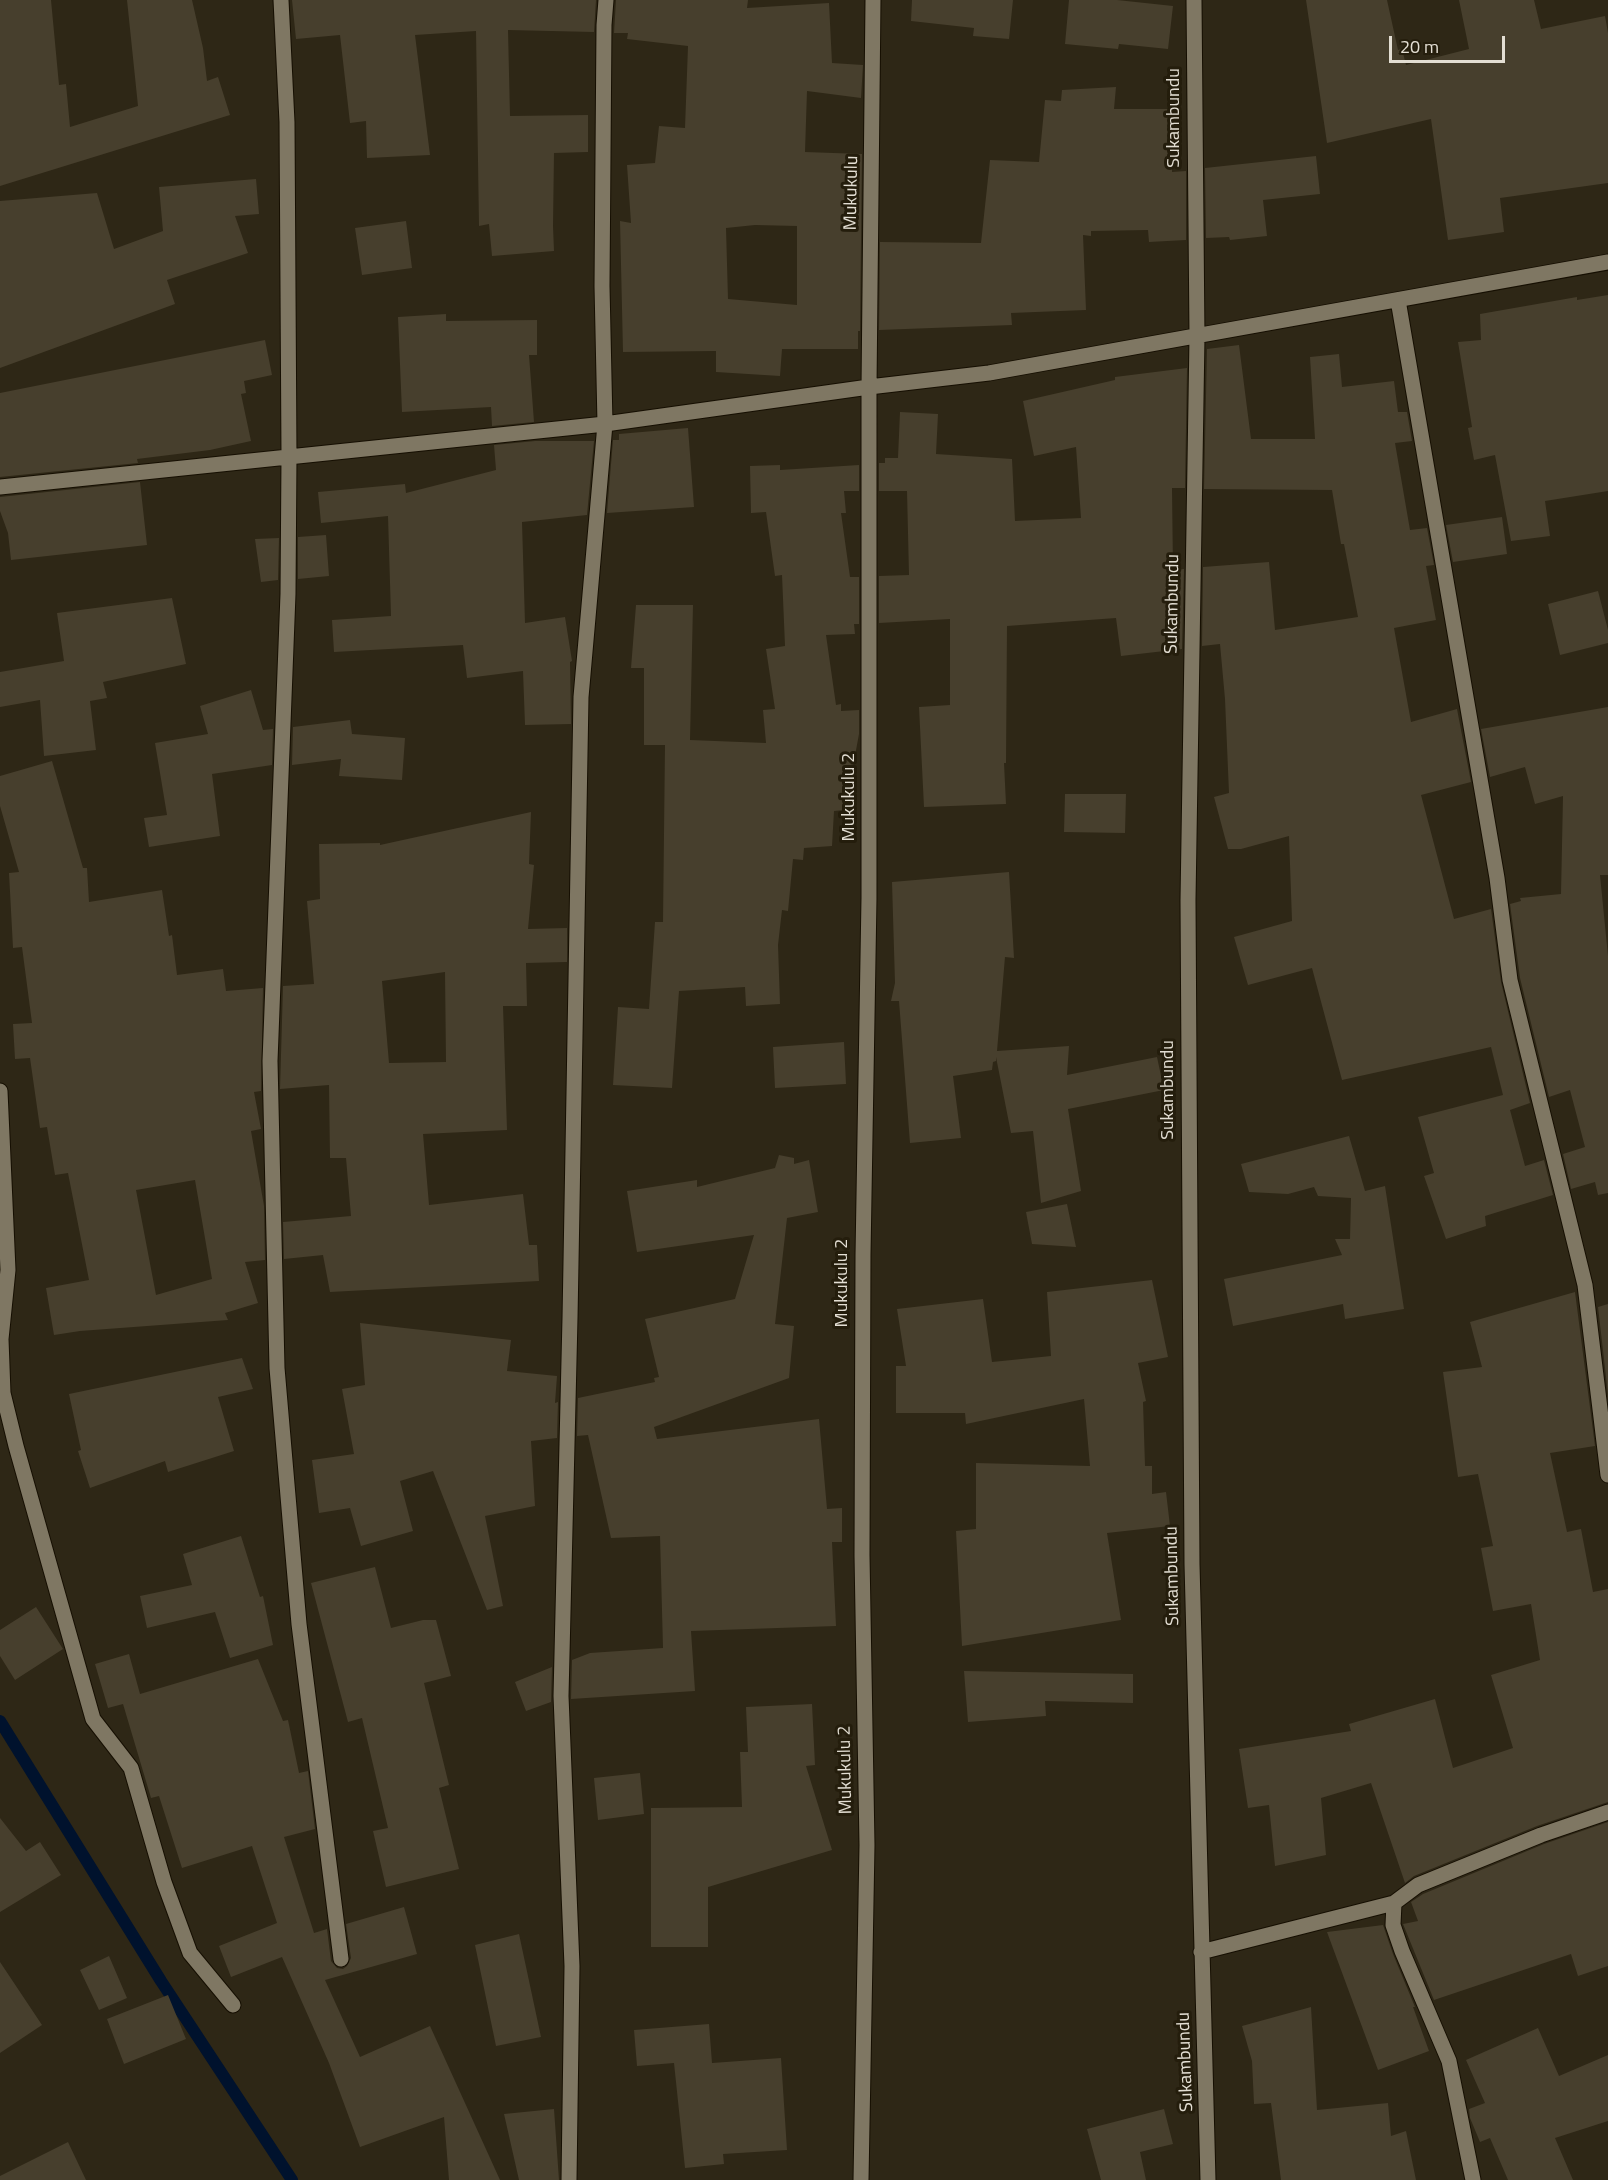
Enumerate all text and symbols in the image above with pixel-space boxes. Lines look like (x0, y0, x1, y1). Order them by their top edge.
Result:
scale bar (1392, 24, 1508, 62)
text: 20 m (1400, 33, 1439, 60)
street label: Sukambundu (1164, 68, 1186, 168)
street label: Mukukulu (841, 155, 863, 231)
street label: Sukambundu (1161, 554, 1185, 654)
street label: Mukukulu 2 (839, 753, 861, 841)
street label: Sukambundu (1158, 1040, 1180, 1140)
street label: Mukukulu 2 (832, 1239, 854, 1327)
street label: Sukambundu (1161, 1526, 1185, 1626)
street label: Mukukulu 2 (834, 1725, 858, 1815)
street label: Sukambundu (1173, 2012, 1199, 2112)

